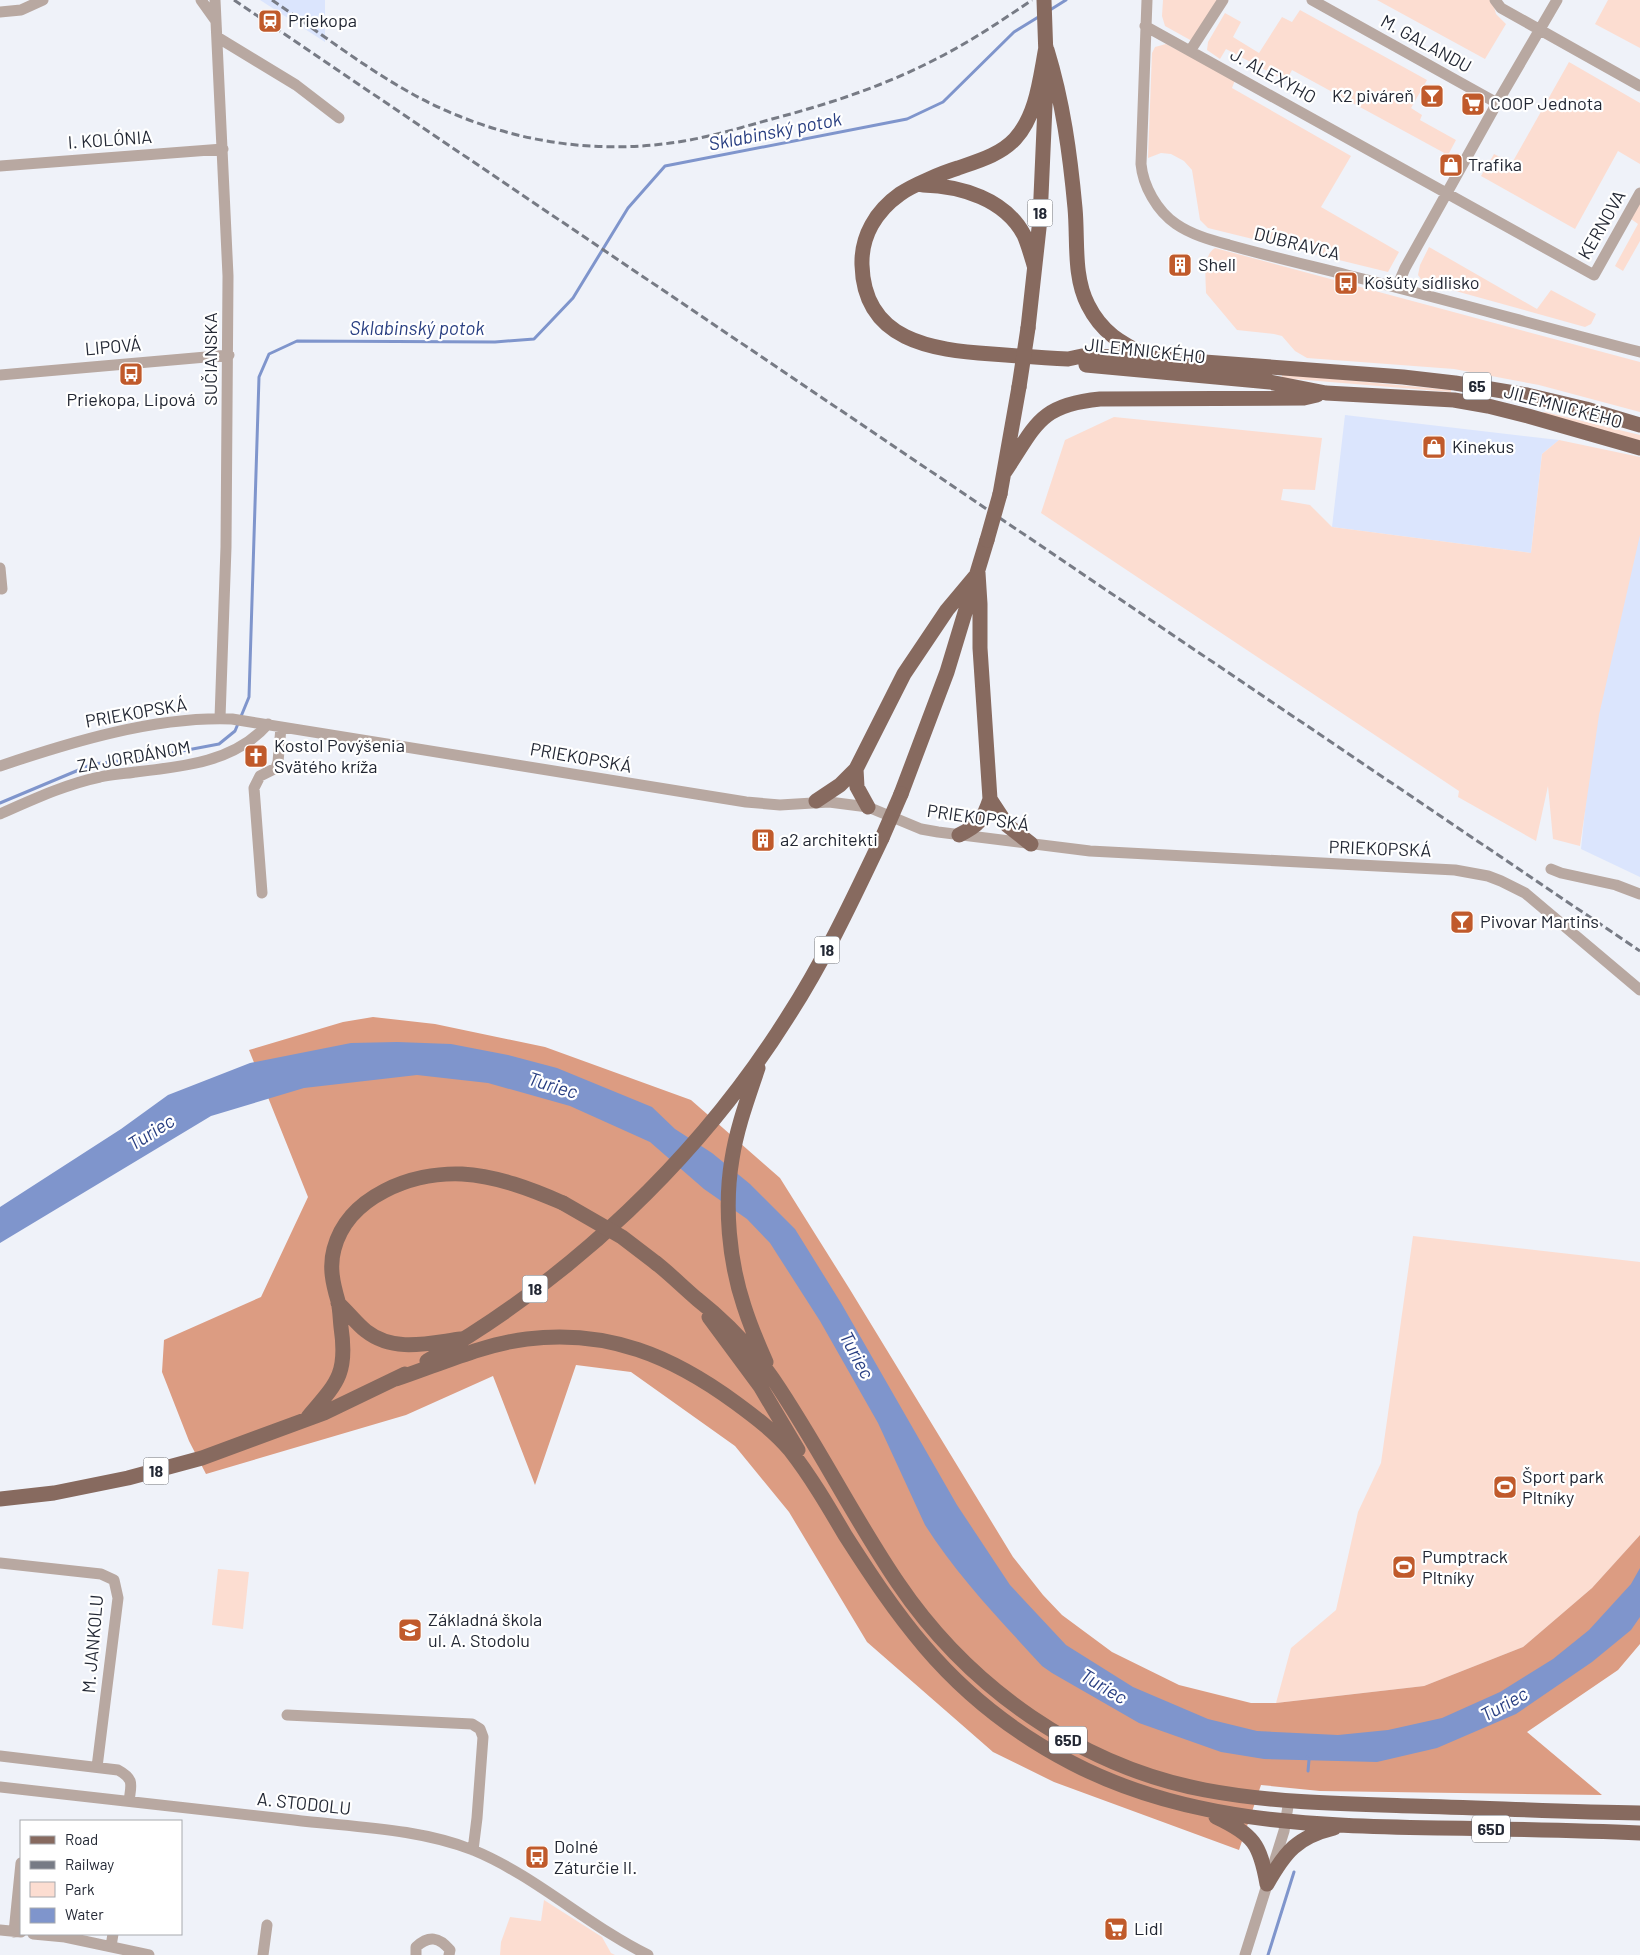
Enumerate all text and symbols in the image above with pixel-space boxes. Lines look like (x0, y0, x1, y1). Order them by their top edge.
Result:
station icon: Priekopa (257, 8, 283, 34)
place label: Priekopa (288, 9, 357, 31)
street label: M. GALANDU (1377, 9, 1476, 77)
street label: J. ALEXYHO (1227, 43, 1320, 108)
bar icon: K2 piváreň (1419, 83, 1445, 109)
place label: K2 piváreň (1332, 84, 1414, 106)
supermarket icon: COOP Jednota (1460, 91, 1486, 117)
place label: COOP Jednota (1490, 92, 1602, 114)
water label: Sklabinský potok (706, 106, 844, 155)
street label: I. KOLÓNIA (67, 125, 153, 153)
shop icon: Trafika (1438, 152, 1464, 178)
place label: Trafika (1468, 153, 1522, 175)
street label: KERNOVA (1573, 186, 1630, 263)
road number: 18 (1028, 200, 1052, 227)
street label: DÚBRAVCA (1252, 222, 1343, 264)
building icon: Shell (1167, 252, 1193, 278)
place label: Shell (1198, 253, 1236, 275)
bus stop icon: Košúty sídlisko (1333, 270, 1359, 296)
place label: Košúty sídlisko (1364, 271, 1480, 293)
street label: SUČIANSKA (199, 312, 221, 406)
water label: Sklabinský potok (350, 316, 485, 339)
street label: LIPOVÁ (84, 333, 142, 359)
street label: JILEMNICKÉHO (1083, 333, 1207, 367)
bus stop icon: Priekopa, Lipová (118, 361, 144, 387)
road number: 65 (1463, 372, 1491, 400)
street label: JILEMNICKÉHO (1502, 380, 1625, 432)
place label: Priekopa, Lipová (67, 388, 195, 410)
shop icon: Kinekus (1421, 434, 1447, 460)
place label: Kinekus (1452, 435, 1514, 457)
street label: PRIEKOPSKÁ (83, 692, 188, 732)
place label: Kostol Povýšenia Svätého kríža (274, 734, 405, 777)
street label: ZA JORDÁNOM (75, 735, 192, 777)
street label: PRIEKOPSKÁ (529, 737, 634, 777)
church icon: Kostol Povýšenia Svätého kríža (243, 743, 269, 769)
street label: PRIEKOPSKÁ (926, 799, 1031, 835)
building icon: a2 architekti (750, 827, 776, 853)
place label: a2 architekti (780, 828, 878, 850)
street label: PRIEKOPSKÁ (1328, 835, 1432, 861)
bar icon: Pivovar Martins (1449, 909, 1475, 935)
place label: Pivovar Martins (1480, 910, 1599, 932)
road number: 18 (814, 936, 840, 964)
water label: Turiec (526, 1066, 581, 1103)
water label: Turiec (123, 1108, 179, 1155)
road number: 18 (522, 1276, 548, 1302)
water label: Turiec (835, 1327, 880, 1383)
road number: 18 (144, 1458, 168, 1484)
place label: Šport park Pltníky (1522, 1465, 1604, 1508)
sports icon: Šport park Pltníky (1492, 1474, 1518, 1500)
place label: Pumptrack Pltníky (1422, 1545, 1508, 1588)
sports icon: Pumptrack Pltníky (1391, 1554, 1417, 1580)
street label: M. JANKOLU (77, 1594, 107, 1694)
place label: Základná škola ul. A. Stodolu (428, 1608, 542, 1651)
school or university icon: Základná škola ul. A. Stodolu (397, 1617, 423, 1643)
water label: Turiec (1077, 1663, 1132, 1709)
water label: Turiec (1476, 1681, 1532, 1726)
road number: 65D (1049, 1726, 1087, 1754)
street label: A. STODOLU (256, 1787, 352, 1819)
road number: 65D (1472, 1816, 1510, 1842)
legend (20, 1820, 182, 1935)
text: Road (65, 1830, 98, 1848)
place label: Dolné Záturčie II. (554, 1835, 637, 1878)
bus stop icon: Dolné Záturčie II. (524, 1844, 550, 1870)
text: Railway (65, 1855, 114, 1873)
text: Park (65, 1880, 95, 1898)
text: Water (65, 1905, 104, 1923)
supermarket icon: Lidl (1103, 1916, 1129, 1942)
place label: Lidl (1134, 1917, 1163, 1939)

